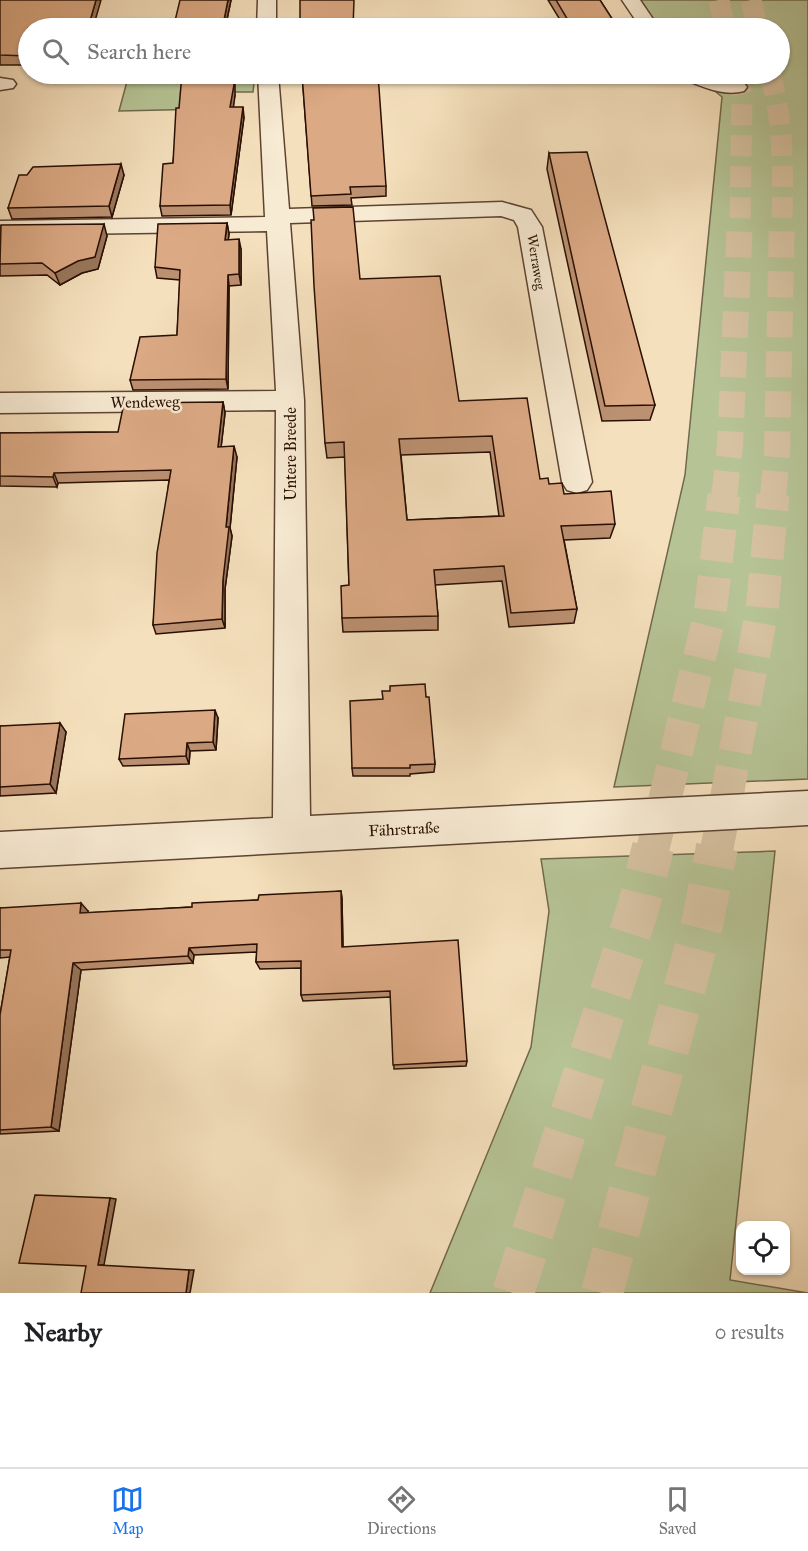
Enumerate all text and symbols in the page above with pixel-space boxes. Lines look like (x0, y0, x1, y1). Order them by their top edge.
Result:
search box (18, 18, 790, 84)
icon: search (39, 35, 72, 68)
text: Search here (87, 38, 191, 65)
street label: Werraweg (523, 233, 549, 292)
street label: Wendeweg (110, 392, 180, 413)
street label: Untere Breede (281, 407, 300, 501)
street label: Fährstraße (368, 818, 440, 840)
map controls (736, 1221, 790, 1275)
button: locate (736, 1221, 790, 1275)
text: Nearby (24, 1316, 102, 1348)
text: 0 results (715, 1320, 784, 1344)
tab: Map (111, 1483, 144, 1538)
tab: Directions (367, 1483, 436, 1538)
tab: Saved (659, 1483, 697, 1538)

